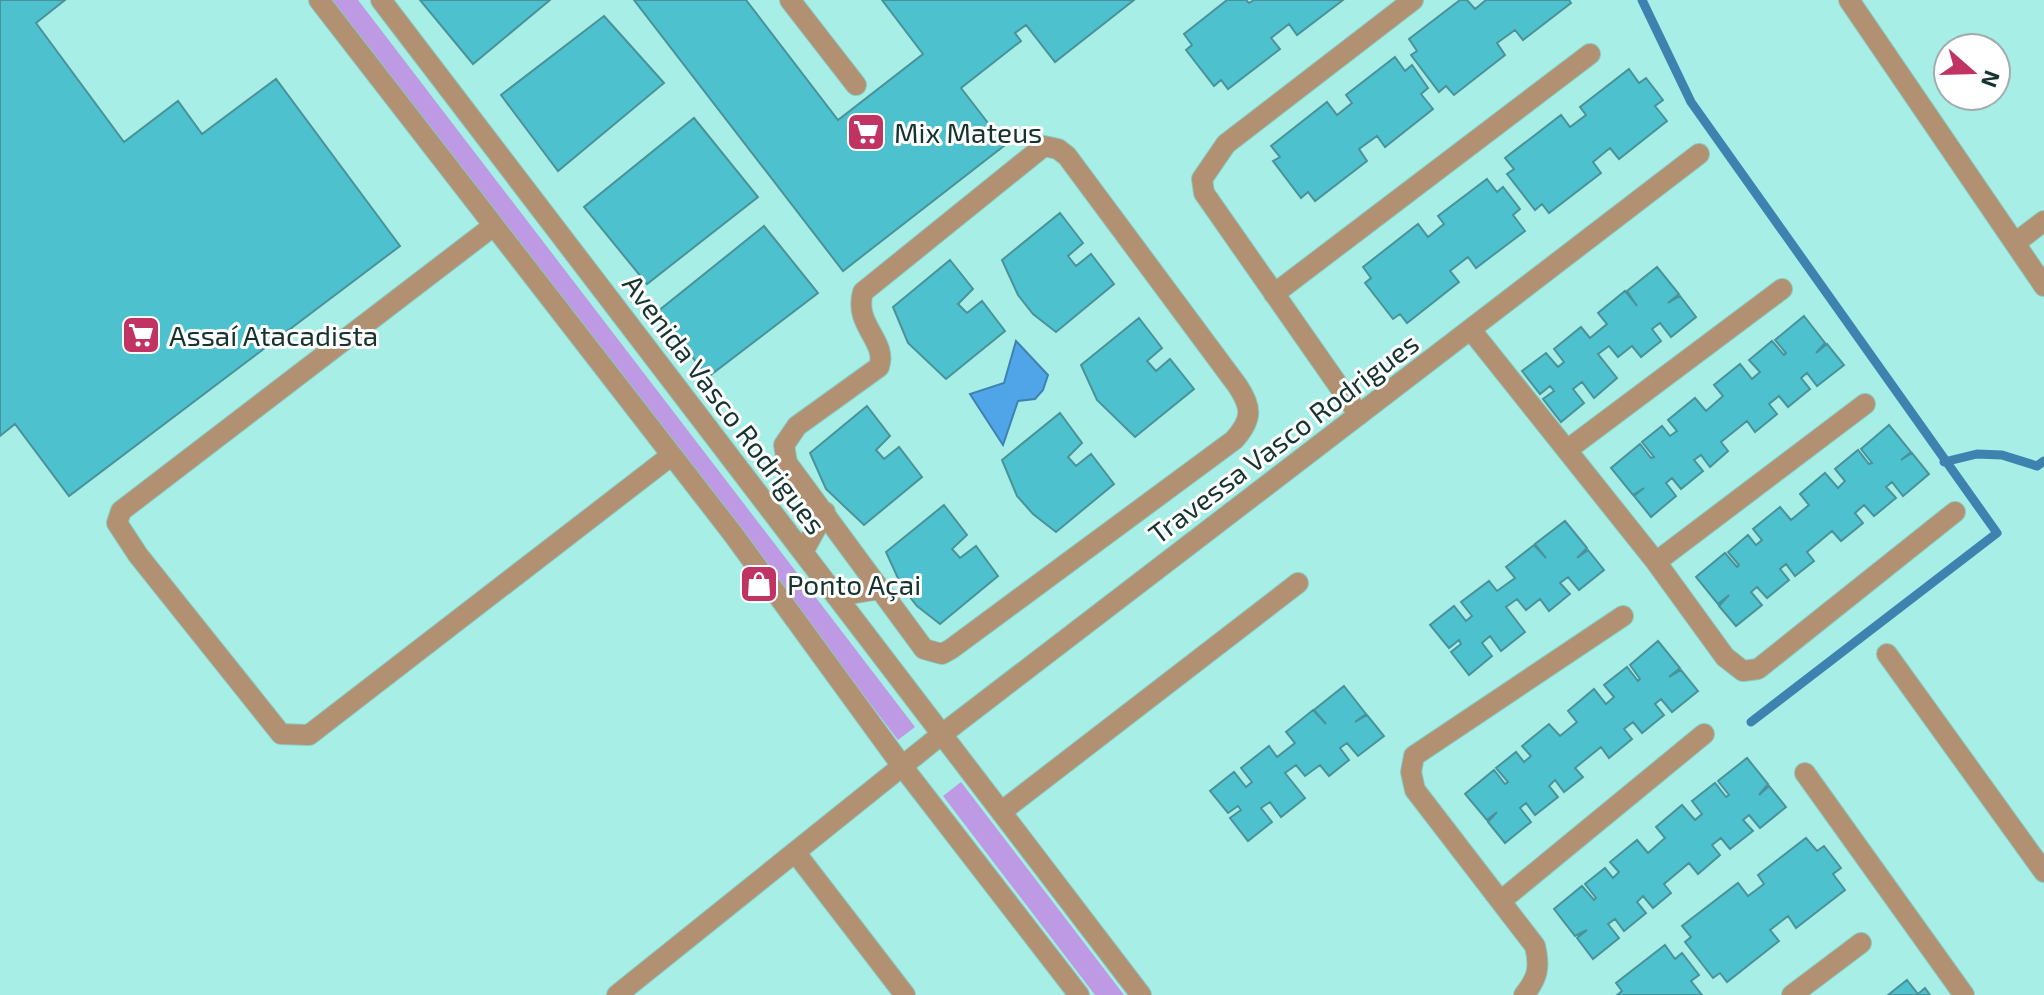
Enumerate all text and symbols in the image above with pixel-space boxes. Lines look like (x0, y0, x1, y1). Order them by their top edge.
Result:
north arrow (1932, 32, 2012, 112)
text: N (1977, 67, 2007, 91)
supermarket icon: Mix Mateus (845, 111, 887, 153)
place label: Mix Mateus (894, 115, 1042, 149)
street label: Avenida Vasco Rodrigues (616, 267, 834, 541)
supermarket icon: Assaí Atacadista (120, 314, 162, 356)
place label: Assaí Atacadista (169, 318, 378, 352)
street label: Travessa Vasco Rodrigues (1141, 325, 1425, 551)
shop icon: Ponto Açai (738, 563, 780, 605)
place label: Ponto Açai (787, 567, 921, 602)

